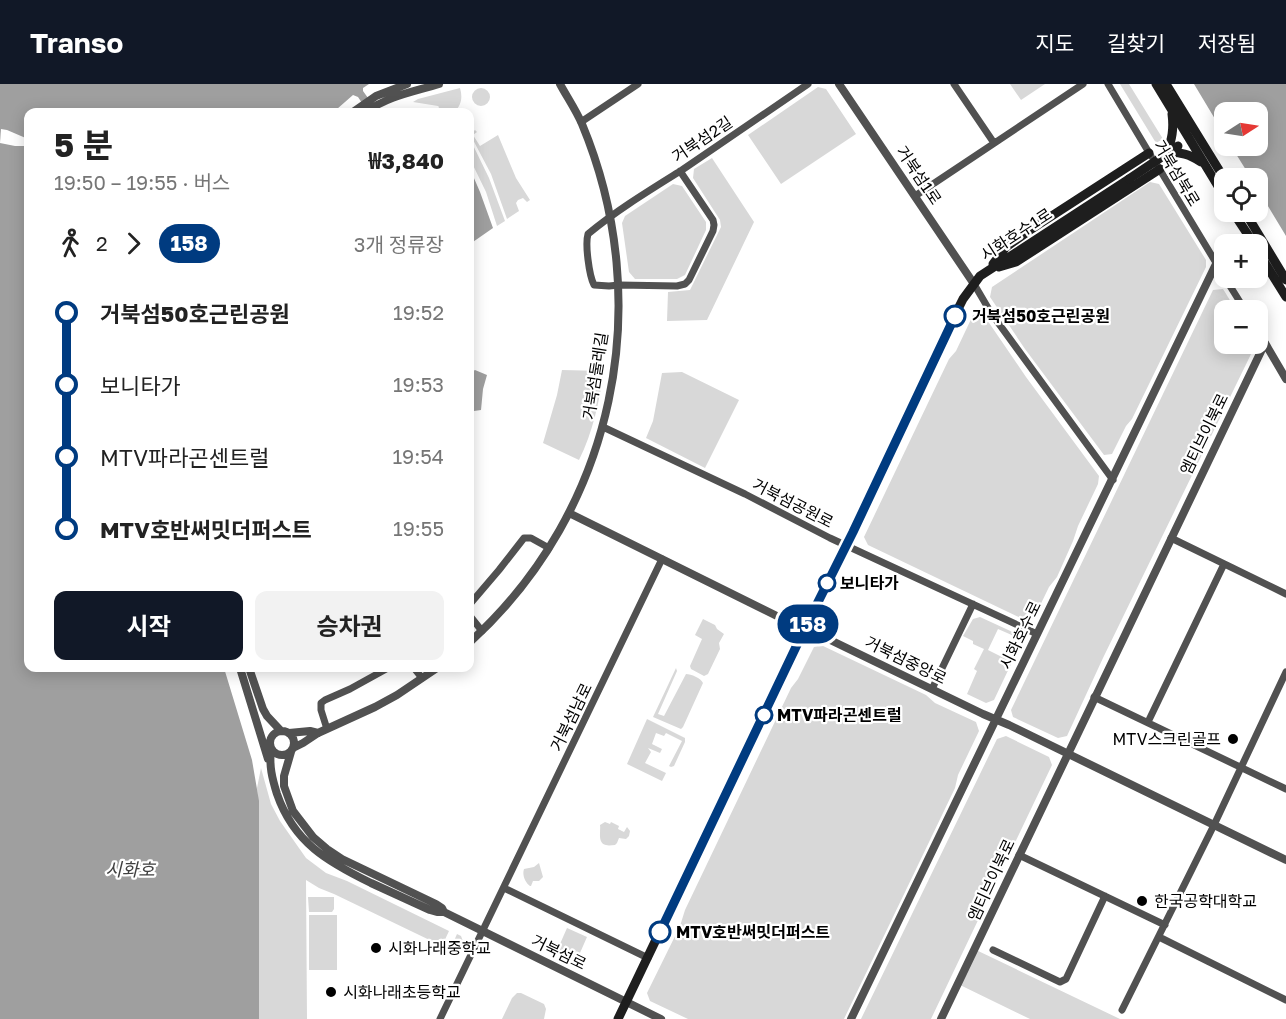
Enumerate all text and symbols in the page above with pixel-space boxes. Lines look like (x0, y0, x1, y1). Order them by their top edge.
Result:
text: Transo (30, 26, 123, 59)
text: 지도 (1035, 30, 1074, 56)
text: 길찾기 (1107, 30, 1165, 56)
text: 저장됨 (1198, 30, 1256, 56)
north arrow (1214, 102, 1268, 156)
map controls (1214, 102, 1268, 354)
street label: 거북섬2길 (668, 112, 736, 166)
text: 5 분 (54, 125, 113, 164)
street label: 거북섬북로 (1149, 136, 1205, 210)
street label: 거북섬1로 (892, 142, 946, 208)
text: ₩3,840 (368, 147, 444, 174)
button: locate (1214, 168, 1268, 222)
text: 19:50 – 19:55 · 버스 (54, 170, 230, 194)
street label: 시화호수1로 (976, 203, 1056, 265)
icon: walk (54, 227, 87, 260)
icon: forward (117, 227, 150, 260)
text: 158 (171, 230, 208, 256)
text: 2 (96, 231, 108, 255)
text: 3개 정류장 (354, 232, 444, 256)
button: + (1214, 234, 1268, 288)
text: 거북섬50호근린공원 (100, 300, 290, 327)
text: 19:52 (393, 300, 444, 324)
button: − (1214, 300, 1268, 354)
marker: 거북섬50호근린공원 (944, 305, 966, 327)
place label: 거북섬50호근린공원 (972, 306, 1110, 326)
street label: 거북섬둘레길 (578, 331, 612, 421)
text: 보니타가 (100, 372, 181, 399)
text: 19:53 (393, 372, 444, 396)
street label: 엠티브이북로 (1176, 390, 1232, 478)
text: MTV파라곤센트럴 (100, 444, 269, 471)
text: 19:54 (392, 444, 444, 468)
street label: 거북섬공원로 (749, 474, 837, 532)
text: MTV호반써밋더퍼스트 (100, 516, 312, 543)
text: 19:55 (393, 516, 444, 540)
place label: 보니타가 (840, 573, 899, 593)
marker: 보니타가 (818, 574, 836, 592)
button: 시작 (54, 591, 243, 660)
button: 승차권 (255, 591, 444, 660)
street label: 시화호수로 (995, 597, 1045, 672)
line badge: 158 (774, 604, 842, 644)
text: 158 (789, 611, 827, 637)
street label: 거북섬중앙로 (862, 632, 950, 688)
street label: 거북섬남로 (546, 679, 596, 754)
place label: MTV파라곤센트럴 (777, 705, 902, 725)
marker: MTV파라곤센트럴 (755, 706, 773, 724)
place label: MTV스크린골프 (1113, 729, 1221, 749)
marker: MTV스크린골프 (1226, 732, 1240, 746)
street label: 엠티브이북로 (963, 836, 1019, 924)
water label: 시화호 (105, 858, 156, 880)
place label: 한국공학대학교 (1154, 891, 1257, 911)
marker: 한국공학대학교 (1135, 894, 1149, 908)
marker: MTV호반써밋더퍼스트 (649, 921, 671, 943)
place label: MTV호반써밋더퍼스트 (676, 922, 830, 942)
street label: 거북섬로 (528, 930, 590, 974)
place label: 시화나래중학교 (388, 938, 491, 958)
marker: 시화나래중학교 (369, 941, 383, 955)
place label: 시화나래초등학교 (343, 982, 461, 1002)
marker: 시화나래초등학교 (324, 985, 338, 999)

